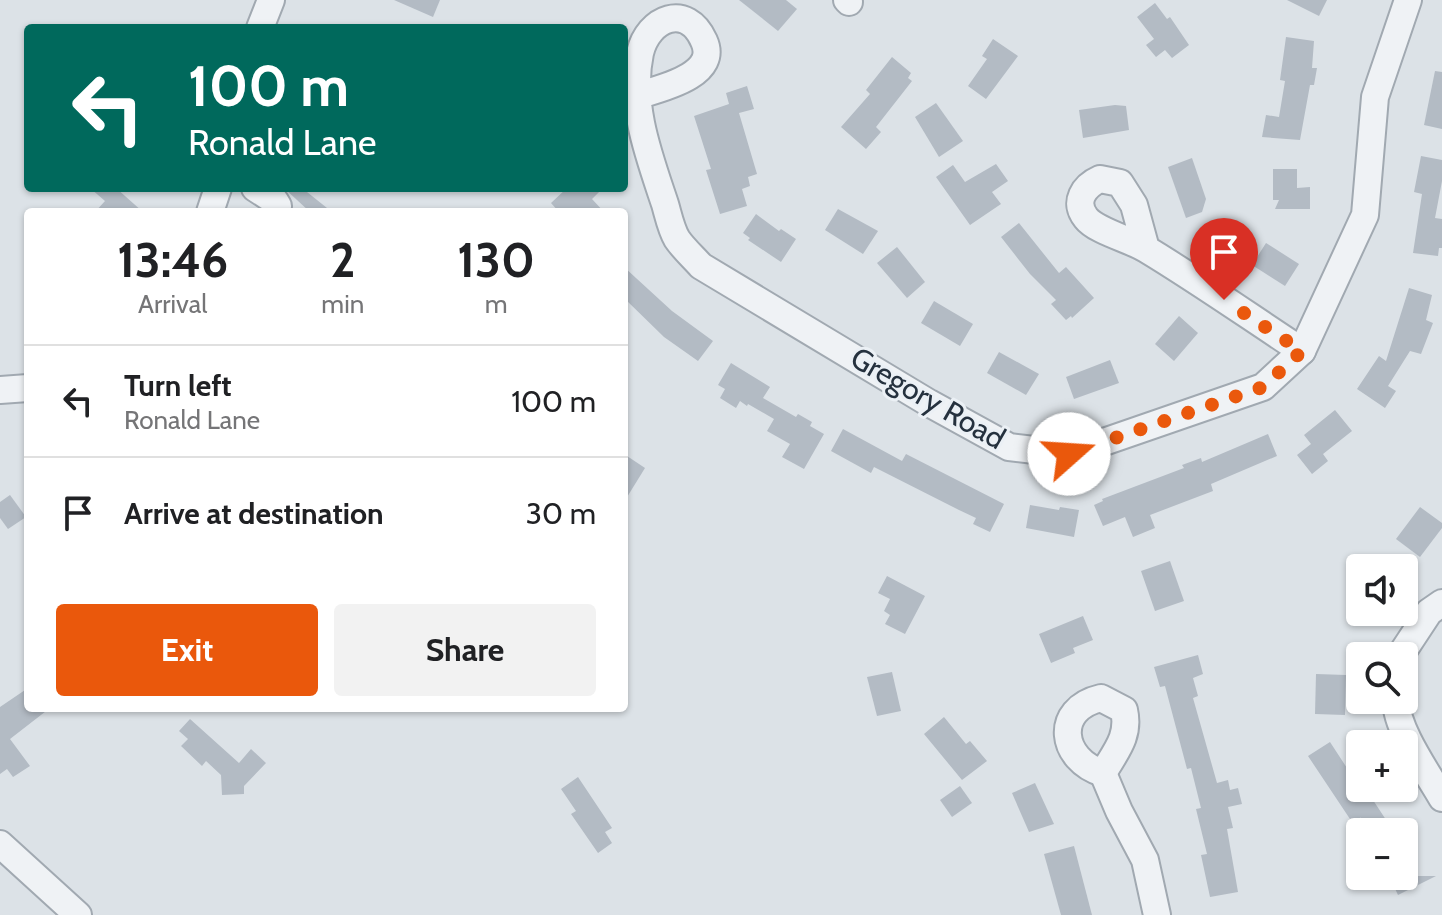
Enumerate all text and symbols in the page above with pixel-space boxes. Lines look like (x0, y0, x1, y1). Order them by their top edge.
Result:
text: 100 m (188, 52, 349, 120)
icon: left (56, 56, 160, 160)
text: Ronald Lane (188, 120, 377, 164)
pin (1190, 218, 1258, 300)
icon: arrive (1202, 230, 1246, 274)
text: 13:46 (117, 231, 228, 289)
text: 2 (330, 231, 355, 289)
text: 130 (457, 231, 535, 289)
text: Arrival (138, 288, 207, 320)
text: min (321, 288, 364, 320)
text: m (485, 288, 508, 320)
street label: Gregory Road (844, 339, 1012, 457)
text: Turn left (124, 367, 232, 404)
icon: left (56, 379, 100, 423)
text: 100 m (511, 383, 596, 420)
text: Ronald Lane (124, 404, 260, 436)
position arrow (1027, 412, 1111, 496)
icon: arrive (56, 491, 100, 535)
text: Arrive at destination (124, 495, 384, 532)
text: 30 m (526, 495, 596, 532)
map controls (1346, 554, 1418, 890)
button: sound (1346, 554, 1418, 626)
button: Exit (56, 604, 318, 696)
button: Share (334, 604, 596, 696)
button: search (1346, 642, 1418, 714)
button: + (1346, 730, 1418, 802)
button: − (1346, 818, 1418, 890)

